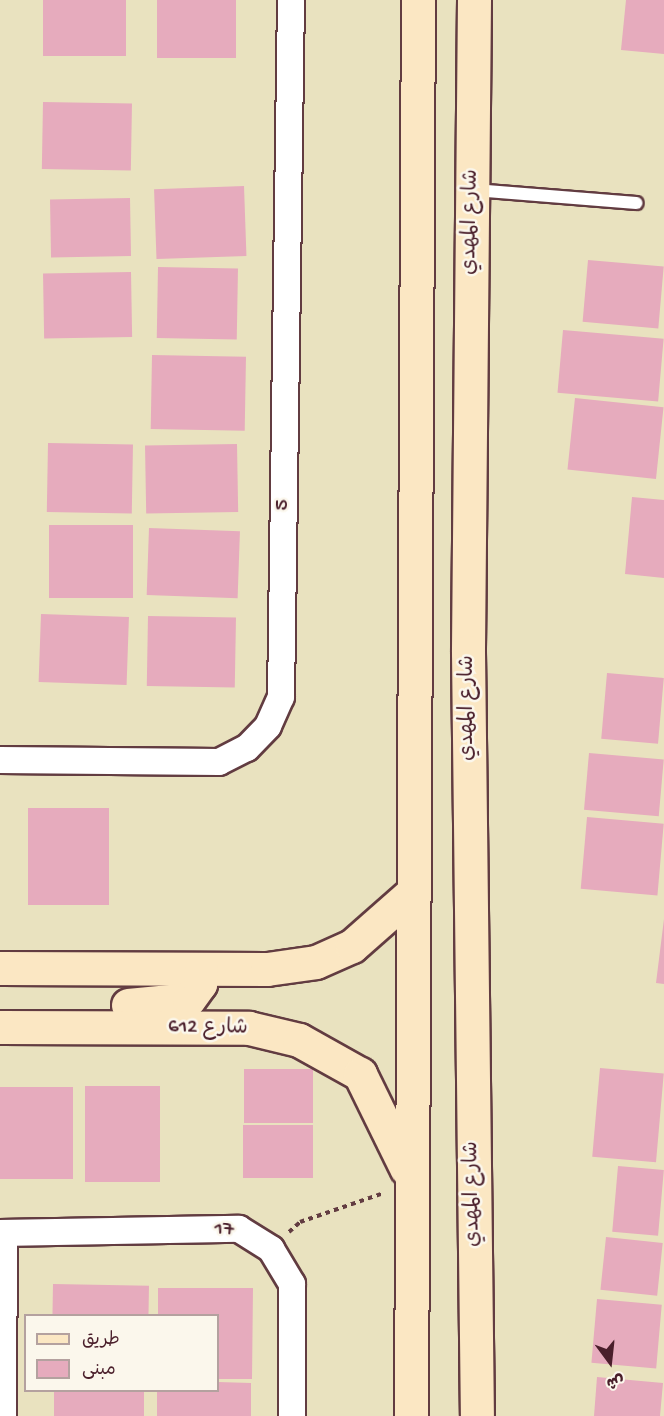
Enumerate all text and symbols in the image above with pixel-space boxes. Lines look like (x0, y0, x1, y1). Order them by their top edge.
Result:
street label: شارع المهدي (458, 169, 486, 275)
street label: 5 (271, 499, 297, 511)
street label: شارع المهدي (456, 655, 482, 761)
street label: شارع 612 (168, 1016, 248, 1042)
street label: شارع المهدي (460, 1141, 488, 1247)
street label: 17 (213, 1218, 235, 1244)
legend (24, 1314, 219, 1392)
text: طريق (82, 1330, 120, 1351)
north arrow (580, 1332, 640, 1392)
text: مبنى (82, 1360, 116, 1381)
text: ش (604, 1368, 626, 1391)

